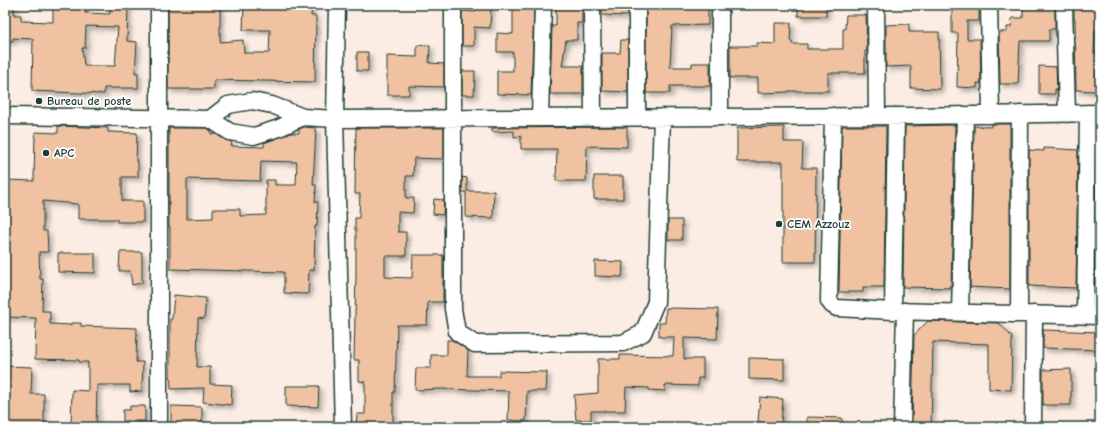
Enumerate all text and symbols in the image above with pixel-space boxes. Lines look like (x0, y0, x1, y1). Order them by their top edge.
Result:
place label: Bureau de poste (47, 94, 131, 108)
marker: Bureau de poste (34, 96, 44, 106)
place label: APC (54, 146, 74, 160)
marker: APC (41, 148, 51, 158)
place label: CEM Azzouz (787, 217, 850, 231)
marker: CEM Azzouz (774, 219, 784, 229)

